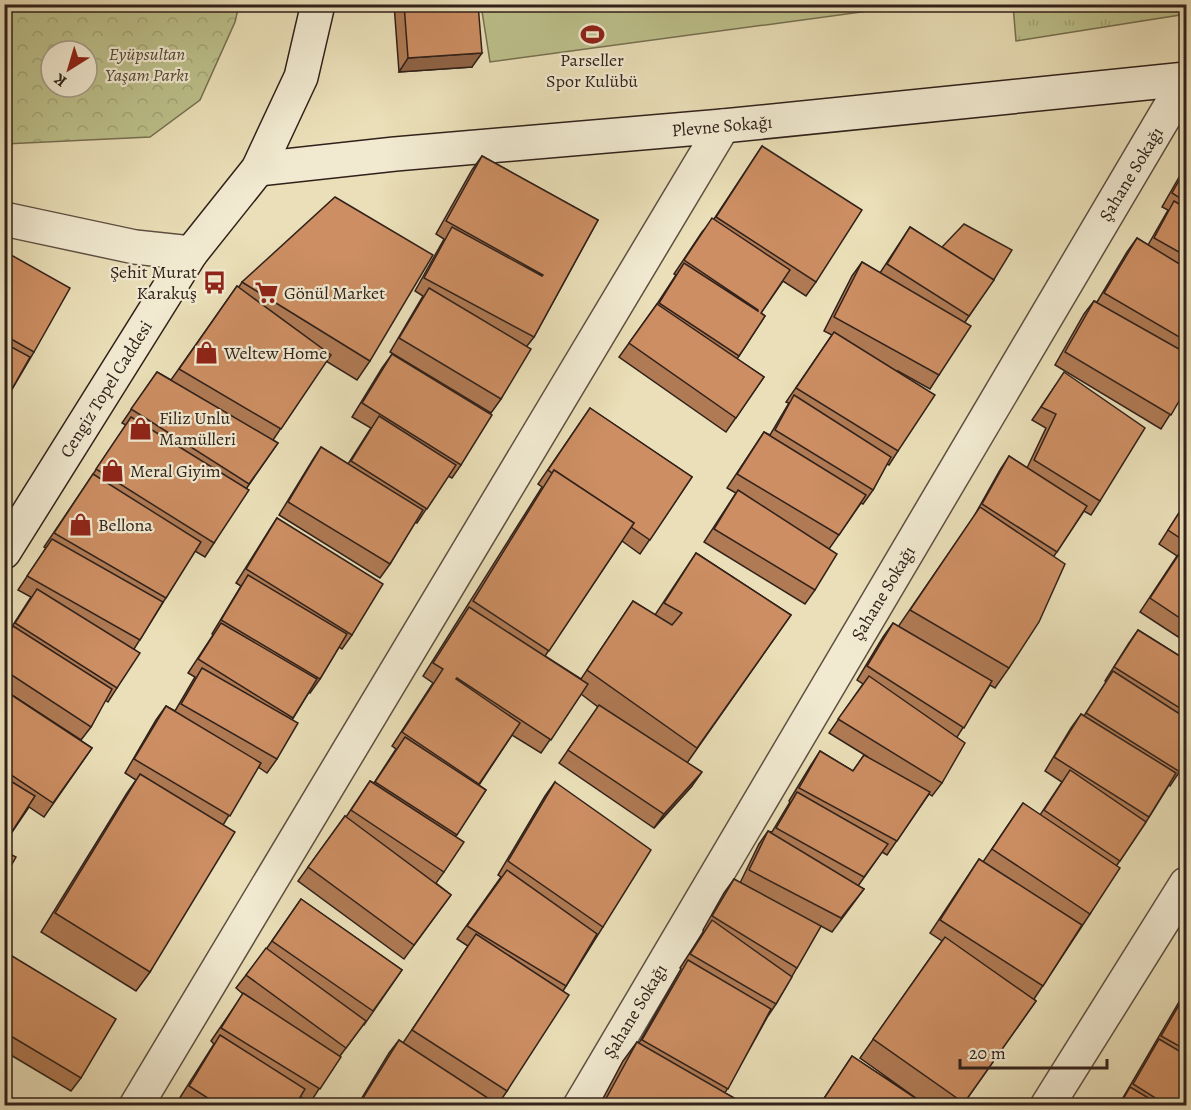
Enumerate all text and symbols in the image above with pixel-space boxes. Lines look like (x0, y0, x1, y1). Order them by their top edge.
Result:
sports icon: Parseller Spor Kulübü (579, 21, 605, 47)
north arrow (39, 39, 99, 99)
park label: Eyüpsultan Yaşam Parkı (105, 42, 189, 87)
place label: Parseller Spor Kulübü (546, 48, 638, 93)
text: K (49, 68, 71, 92)
street label: Plevne Sokağı (671, 110, 773, 142)
street label: Şahane Sokağı (1093, 122, 1169, 226)
place label: Şehit Murat Karakuş (110, 260, 197, 305)
bus stop icon: Şehit Murat Karakuş (202, 269, 228, 295)
supermarket icon: Gönül Market (253, 280, 279, 306)
place label: Gönül Market (284, 281, 385, 305)
street label: Cengiz Topel Caddesi (54, 316, 158, 462)
shop icon: Weltew Home (193, 340, 219, 366)
place label: Weltew Home (223, 341, 327, 365)
place label: Filiz Unlu Mamülleri (159, 406, 236, 451)
shop icon: Filiz Unlu Mamülleri (128, 415, 154, 441)
shop icon: Meral Giyim (99, 458, 125, 484)
place label: Meral Giyim (130, 459, 221, 483)
shop icon: Bellona (67, 512, 93, 538)
place label: Bellona (98, 513, 153, 537)
street label: Şahane Sokağı (845, 541, 921, 645)
street label: Şahane Sokağı (597, 959, 673, 1063)
scale bar (960, 1032, 1107, 1070)
text: 20 m (969, 1041, 1006, 1065)

